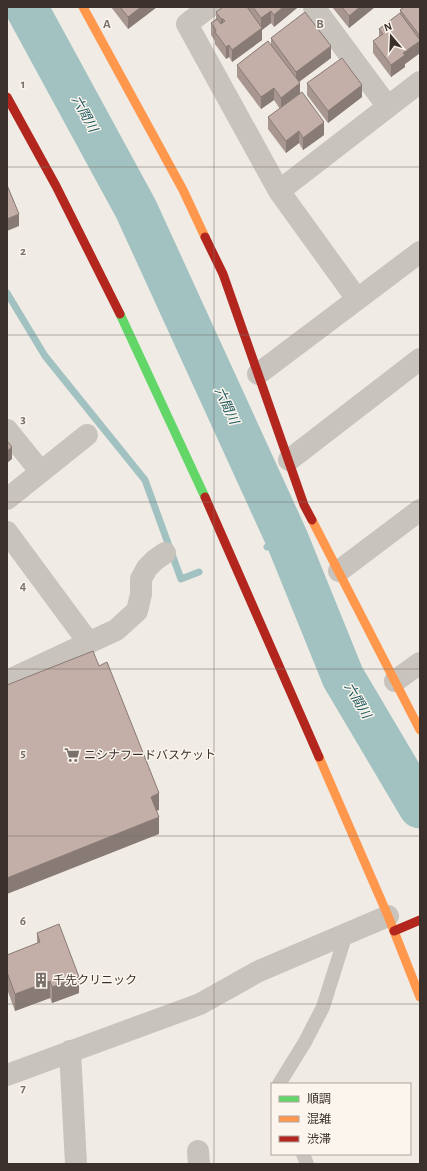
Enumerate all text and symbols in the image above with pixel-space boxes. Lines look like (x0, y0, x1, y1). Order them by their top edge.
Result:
north arrow (371, 16, 411, 56)
text: A (103, 18, 111, 31)
text: B (316, 18, 324, 31)
text: N (382, 21, 393, 33)
text: 1 (21, 78, 25, 91)
water label: 六間川 (69, 93, 101, 136)
text: 2 (20, 245, 26, 258)
water label: 六間川 (212, 385, 242, 428)
text: 3 (20, 413, 26, 426)
text: 4 (20, 580, 27, 593)
water label: 六間川 (341, 680, 374, 723)
supermarket icon: ニシナフードバスケット (63, 746, 81, 764)
text: 5 (20, 747, 26, 760)
place label: ニシナフードバスケット (84, 749, 216, 761)
text: 6 (20, 915, 26, 928)
building icon: 千先クリニック (32, 971, 50, 989)
place label: 千先クリニック (53, 974, 137, 986)
text: 7 (20, 1082, 26, 1095)
legend (271, 1083, 411, 1155)
text: 順調 (307, 1093, 331, 1105)
text: 混雑 (307, 1112, 331, 1125)
text: 渋滞 (307, 1133, 331, 1145)

